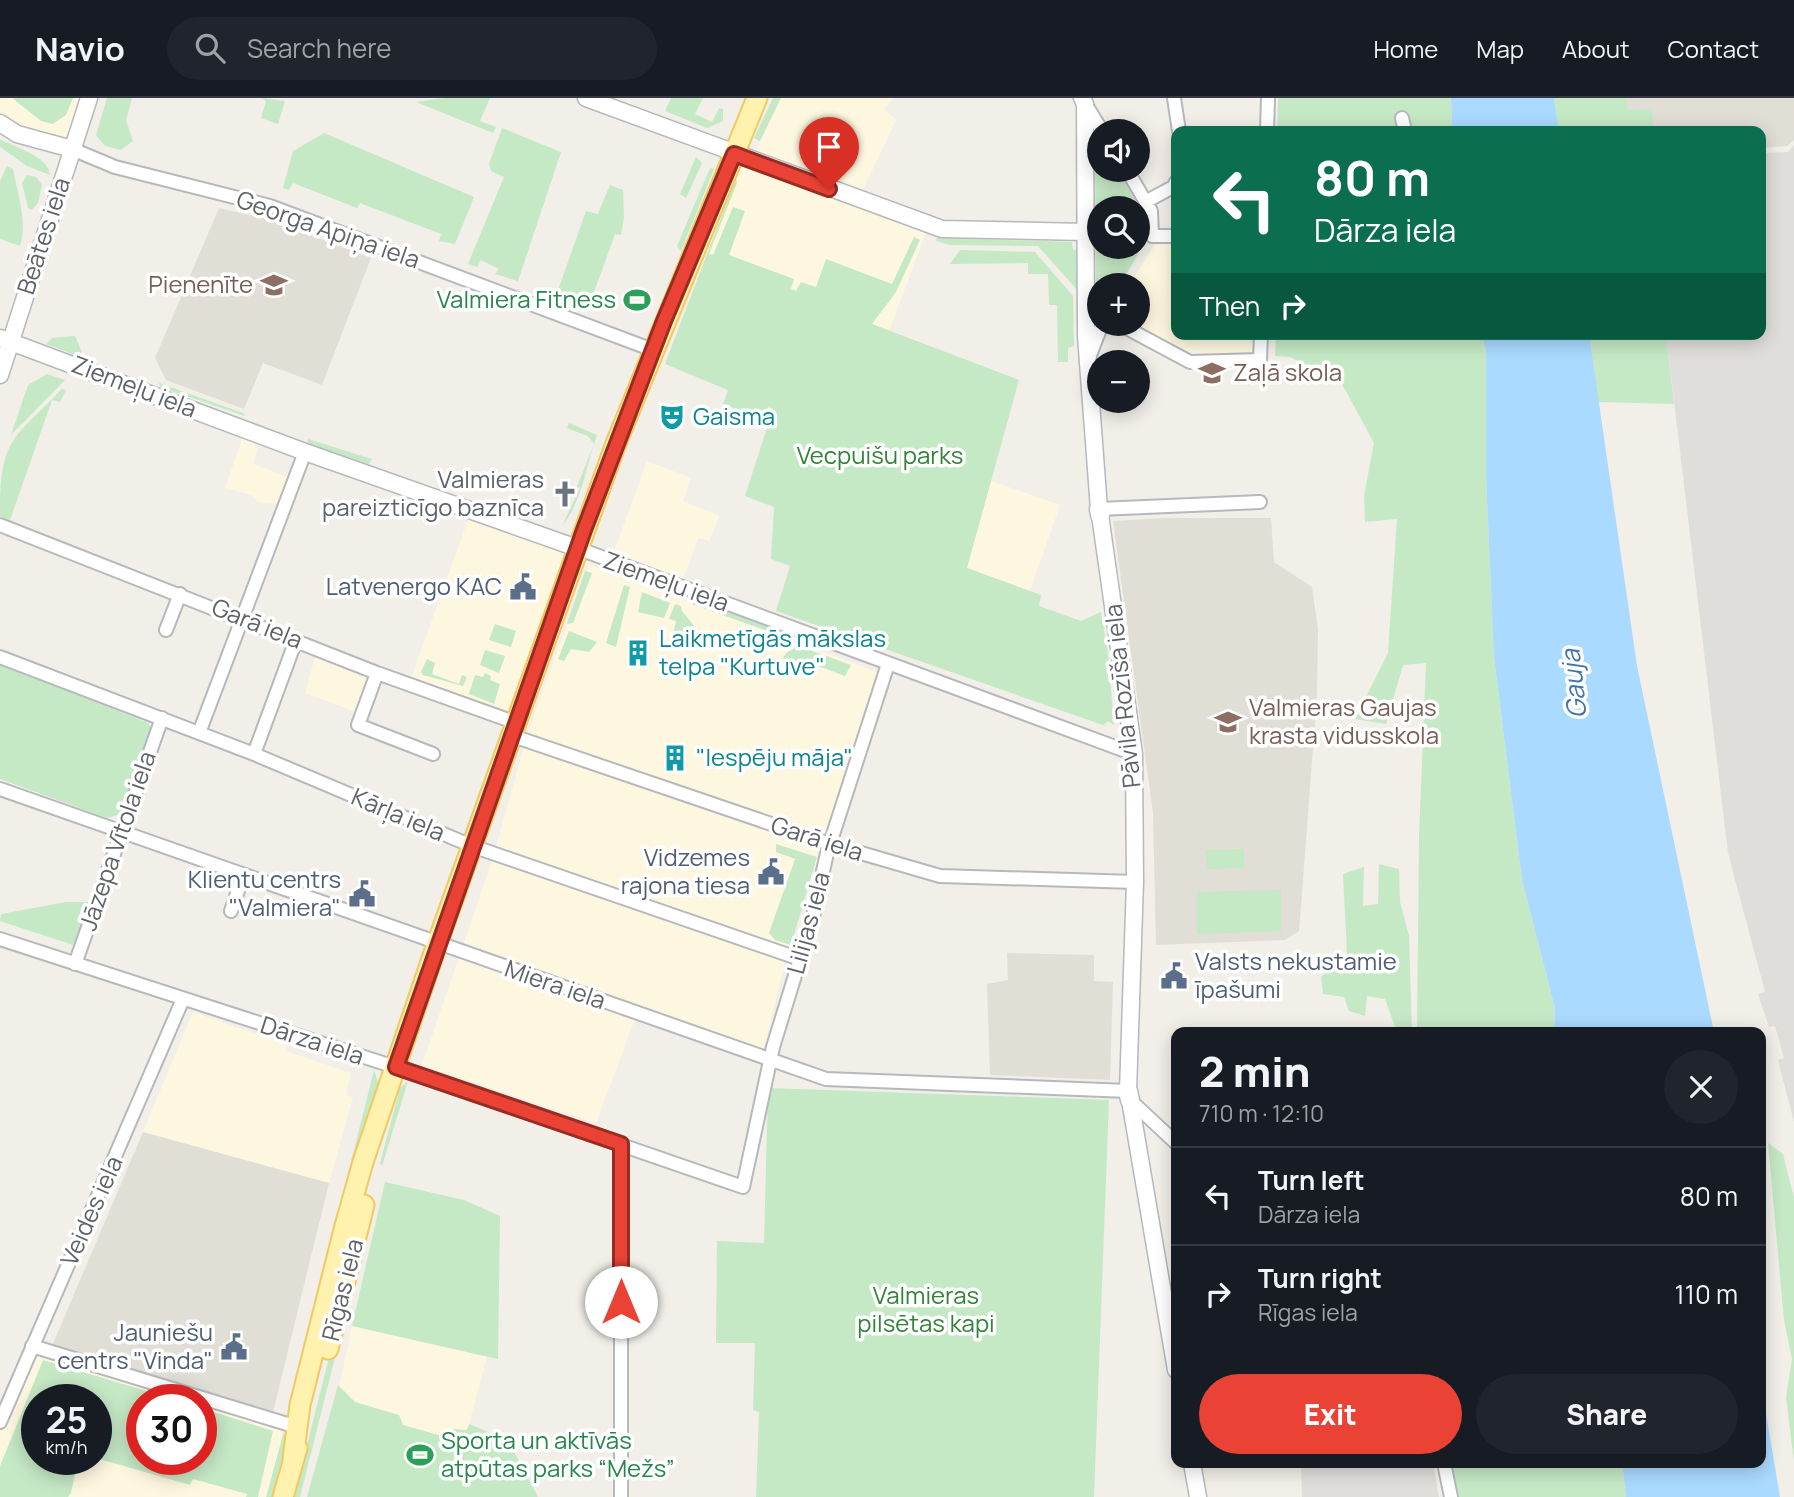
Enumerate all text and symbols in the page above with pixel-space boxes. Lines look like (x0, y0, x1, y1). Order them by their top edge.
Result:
search box (167, 17, 657, 80)
text: Navio (35, 26, 125, 71)
icon: search (191, 29, 229, 67)
text: Search here (247, 30, 391, 66)
text: Home (1373, 32, 1438, 65)
text: Map (1476, 32, 1524, 65)
text: About (1562, 32, 1630, 65)
text: Contact (1668, 32, 1759, 65)
pin (799, 117, 859, 189)
map controls (1087, 119, 1150, 413)
button: sound (1087, 119, 1150, 182)
icon: arrive (810, 128, 848, 166)
text: 80 m (1314, 144, 1430, 211)
icon: left (1199, 154, 1290, 245)
street label: Beātes iela (8, 173, 77, 298)
street label: Georga Apiņa iela (233, 182, 424, 275)
button: search (1087, 196, 1150, 259)
text: Dārza iela (1314, 208, 1456, 252)
place label: Pienenīte (148, 267, 253, 300)
school or university icon: Pienenīte (259, 270, 289, 300)
button: + (1087, 273, 1150, 336)
place label: Valmiera Fitness (437, 282, 616, 315)
sports icon: Valmiera Fitness (622, 285, 652, 315)
icon: right (1274, 287, 1312, 325)
text: Then (1199, 288, 1260, 324)
street label: Ziemeļu iela (67, 347, 202, 425)
button: − (1087, 350, 1150, 413)
place label: Zaļā skola (1233, 355, 1342, 388)
school or university icon: Zaļā skola (1197, 358, 1227, 388)
place label: Gaisma (693, 399, 775, 432)
theatre icon: Gaisma (657, 402, 687, 432)
park label: Vecpuišu parks (797, 438, 963, 471)
place label: Valmieras pareizticīgo baznīca (322, 462, 544, 523)
church icon: Valmieras pareizticīgo baznīca (550, 479, 580, 509)
street label: Ziemeļu iela (599, 543, 734, 619)
place label: Latvenergo KAC (326, 569, 502, 602)
public building icon: Latvenergo KAC (508, 572, 538, 602)
street label: Garā iela (207, 589, 308, 656)
street label: Pāvila Rozīša iela (1095, 603, 1148, 790)
place label: Laikmetīgās mākslas telpa "Kurtuve" (659, 621, 886, 682)
building icon: Laikmetīgās mākslas telpa "Kurtuve" (623, 638, 653, 668)
water label: Gauja (1551, 646, 1595, 720)
place label: Valmieras Gaujas krasta vidusskola (1249, 690, 1439, 751)
school or university icon: Valmieras Gaujas krasta vidusskola (1213, 707, 1243, 737)
place label: "Iespēju māja" (696, 740, 853, 773)
building icon: "Iespēju māja" (660, 743, 690, 773)
street label: Jāzepa Vītola iela (70, 747, 163, 935)
street label: Kārļa iela (347, 779, 450, 848)
street label: Garā iela (767, 807, 868, 868)
place label: Vidzemes rajona tiesa (621, 840, 750, 901)
public building icon: Vidzemes rajona tiesa (756, 857, 786, 887)
place label: Klientu centrs "Valmiera" (188, 862, 341, 923)
street label: Lilijas iela (778, 868, 837, 977)
public building icon: Klientu centrs "Valmiera" (347, 879, 377, 909)
place label: Valsts nekustamie īpašumi (1194, 944, 1397, 1005)
street label: Miera iela (501, 951, 610, 1016)
public building icon: Valsts nekustamie īpašumi (1159, 961, 1189, 991)
street label: Dārza iela (257, 1007, 368, 1072)
text: 2 min (1199, 1042, 1310, 1100)
button: close (1664, 1050, 1738, 1124)
text: 710 m · 12:10 (1199, 1097, 1324, 1129)
street label: Veides iela (52, 1150, 129, 1271)
text: Turn left (1258, 1162, 1365, 1198)
icon: left (1199, 1177, 1237, 1215)
text: 80 m (1680, 1178, 1738, 1214)
text: Dārza iela (1258, 1198, 1360, 1230)
street label: Rīgas iela (313, 1235, 370, 1344)
text: Turn right (1258, 1260, 1382, 1296)
position arrow (584, 1265, 658, 1339)
icon: right (1199, 1275, 1237, 1313)
text: 110 m (1675, 1276, 1738, 1312)
park label: Valmieras pilsētas kapi (857, 1278, 995, 1339)
text: Rīgas iela (1258, 1296, 1358, 1328)
place label: Jauniešu centrs "Vinda" (57, 1315, 213, 1376)
public building icon: Jauniešu centrs "Vinda" (219, 1332, 249, 1362)
button: Exit (1199, 1374, 1462, 1454)
button: Share (1476, 1374, 1738, 1454)
speed limit sign: 30 (126, 1384, 217, 1475)
text: 25 (46, 1396, 87, 1444)
place label: Sporta un aktīvās atpūtas parks “Mežs” (441, 1423, 675, 1484)
text: km/h (46, 1435, 87, 1459)
sports icon: Sporta un aktīvās atpūtas parks “Mežs” (405, 1440, 435, 1470)

